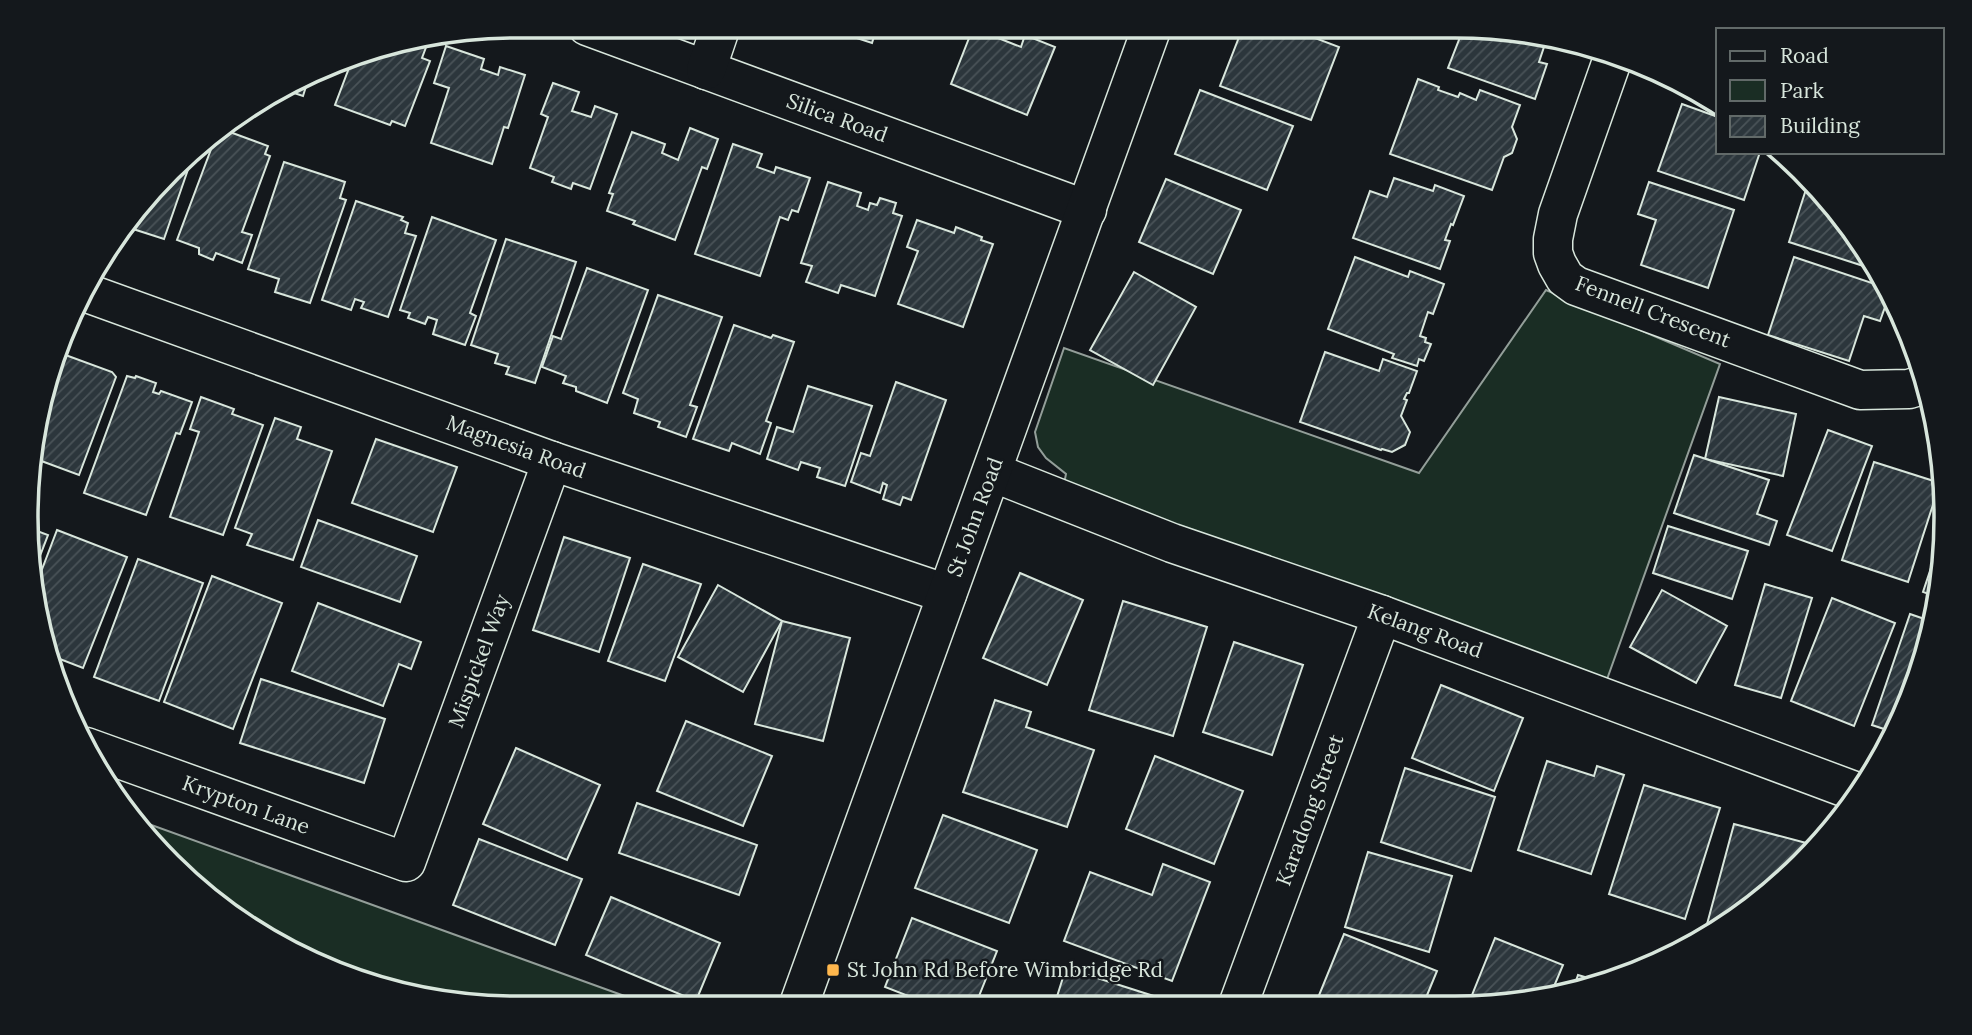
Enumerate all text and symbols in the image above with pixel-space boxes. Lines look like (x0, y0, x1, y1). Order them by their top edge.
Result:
legend (1716, 28, 1944, 154)
text: Road (1780, 42, 1829, 69)
text: Park (1780, 77, 1824, 104)
street label: Silica Road (783, 87, 891, 148)
text: Building (1780, 112, 1860, 139)
street label: Fennell Crescent (1572, 269, 1736, 354)
street label: Magnesia Road (443, 409, 590, 484)
street label: St John Road (940, 453, 1009, 580)
street label: Mispickel Way (442, 590, 515, 731)
street label: Kelang Road (1364, 597, 1486, 664)
street label: Karadong Street (1270, 730, 1350, 889)
street label: Krypton Lane (179, 769, 314, 840)
place label: St John Rd Before Wimbridge Rd (847, 956, 1163, 983)
marker: St John Rd Before Wimbridge Rd (825, 962, 841, 978)

